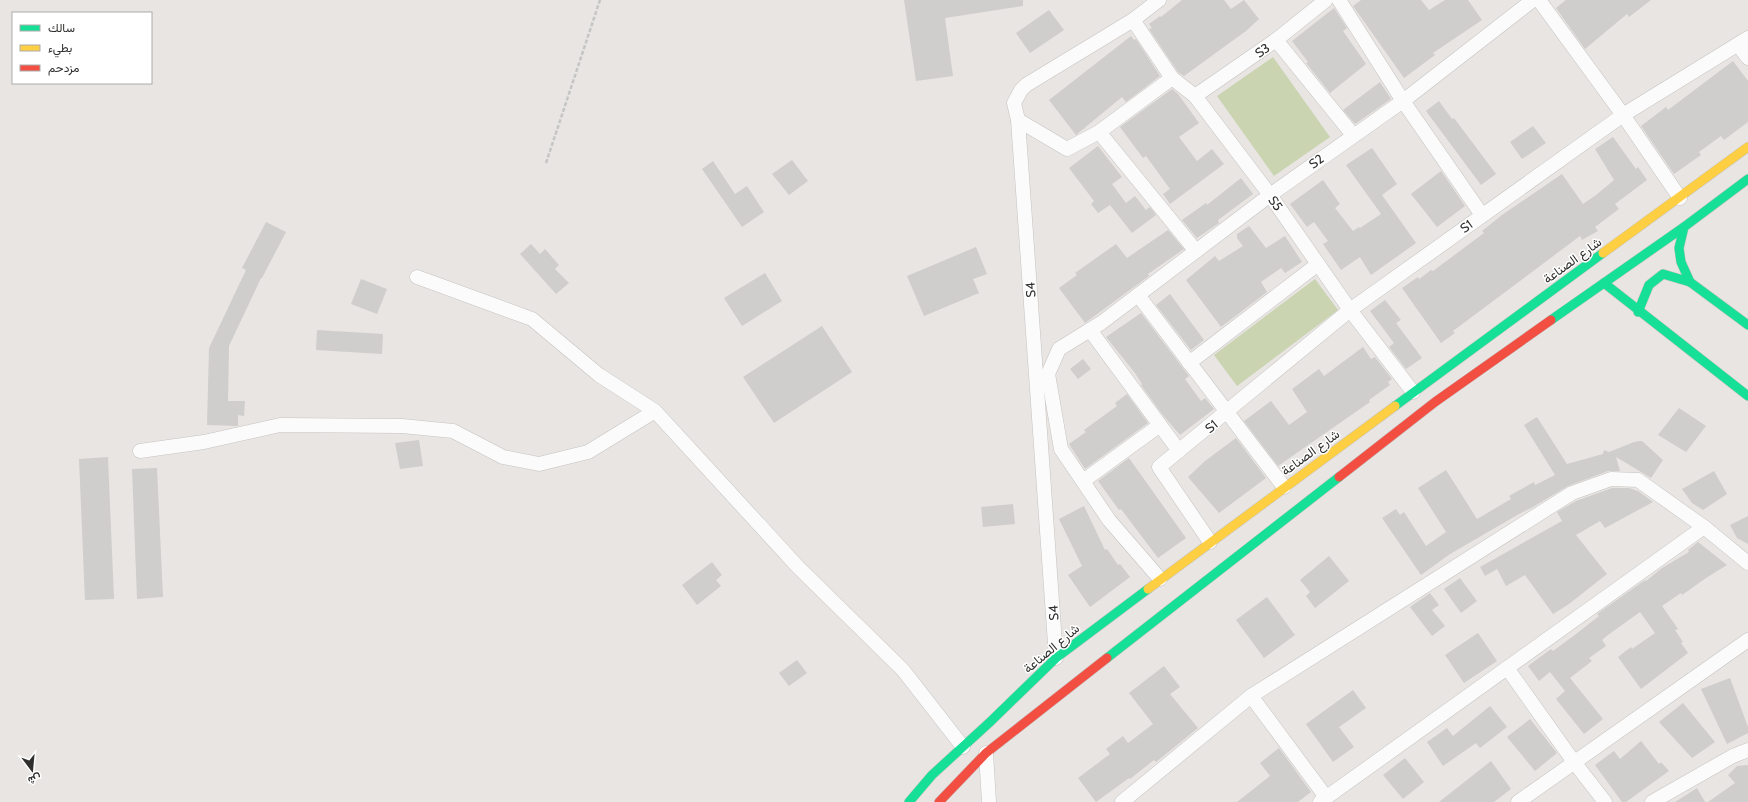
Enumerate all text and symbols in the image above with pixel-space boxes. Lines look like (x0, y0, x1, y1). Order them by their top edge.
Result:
legend (12, 12, 152, 84)
text: سالك (48, 20, 75, 35)
street label: S3 (1251, 39, 1273, 61)
text: بطيء (48, 40, 72, 58)
text: مزدحم (48, 60, 79, 76)
street label: S2 (1305, 150, 1327, 172)
street label: S5 (1265, 192, 1287, 214)
street label: S1 (1457, 216, 1475, 236)
street label: شارع الصناعة (1540, 233, 1606, 288)
street label: S4 (1021, 281, 1039, 298)
street label: S1 (1201, 416, 1221, 436)
street label: شارع الصناعة (1278, 425, 1344, 480)
street label: S4 (1044, 604, 1062, 621)
street label: شارع الصناعة (1020, 620, 1084, 678)
north arrow (12, 750, 52, 790)
text: ش (26, 771, 43, 788)

